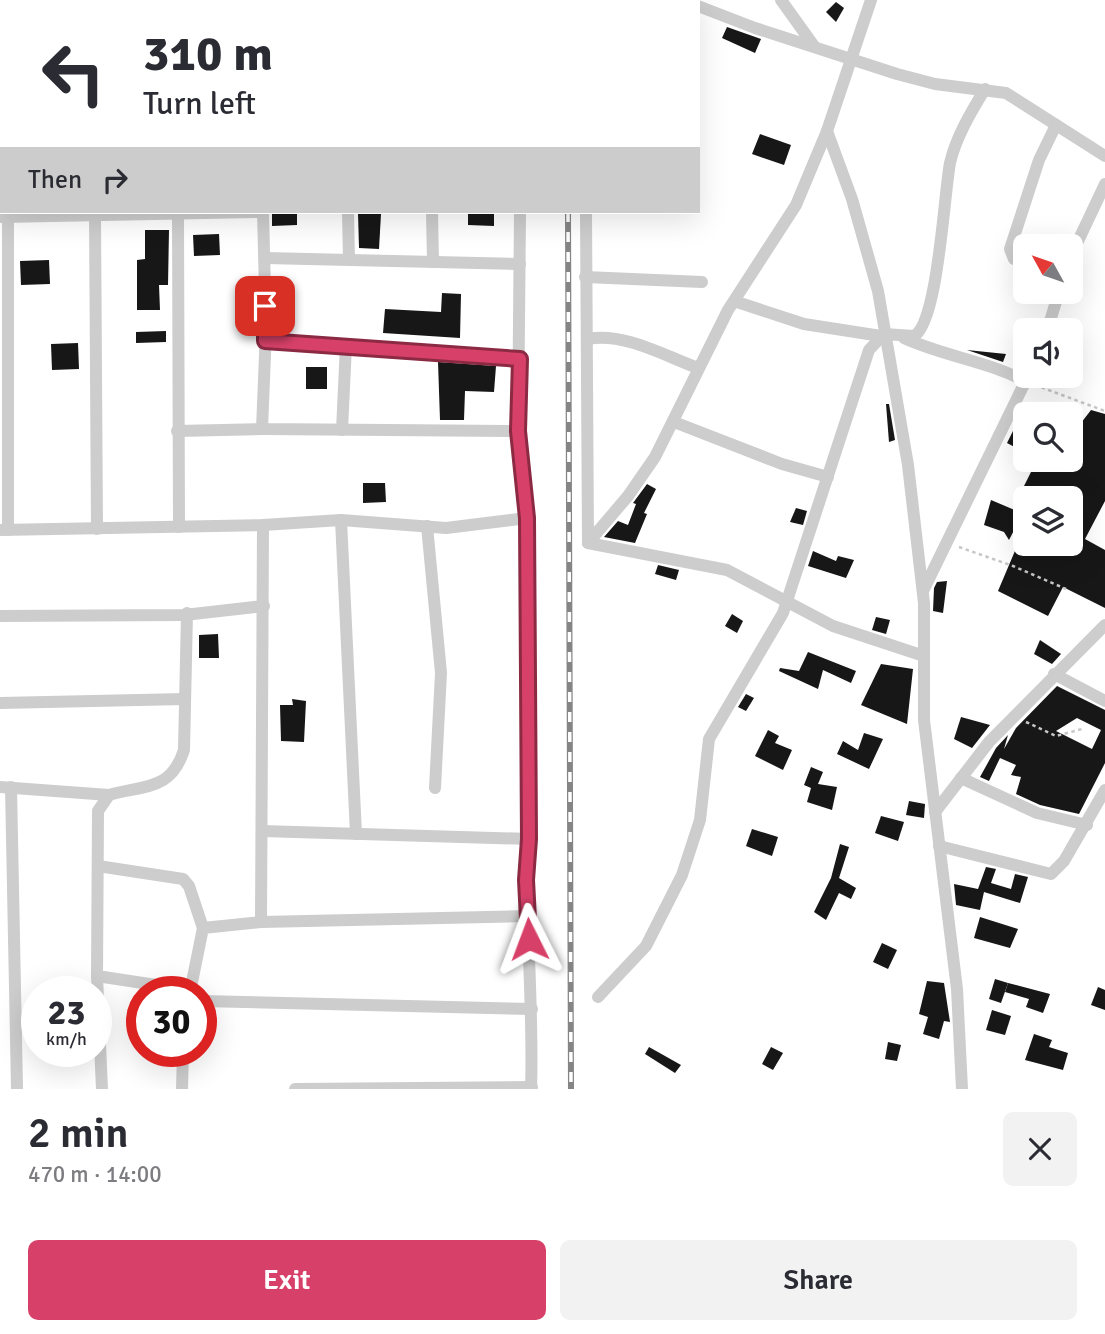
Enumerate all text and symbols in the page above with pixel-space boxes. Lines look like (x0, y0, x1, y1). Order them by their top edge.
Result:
text: 310 m (143, 24, 273, 84)
icon: left (28, 28, 119, 119)
text: Turn left (143, 84, 256, 123)
icon: right (96, 161, 134, 199)
text: Then (28, 164, 82, 196)
north arrow (1013, 234, 1083, 304)
map controls (1013, 234, 1083, 556)
pin (235, 276, 295, 336)
icon: arrive (246, 287, 284, 325)
button: sound (1013, 318, 1083, 388)
button: search (1013, 402, 1083, 472)
button: layers (1013, 486, 1083, 556)
position arrow (492, 902, 566, 976)
speed limit sign: 30 (126, 976, 217, 1067)
text: 23 (48, 991, 85, 1034)
text: km/h (46, 1028, 87, 1050)
text: 2 min (28, 1108, 129, 1159)
button: close (1003, 1112, 1077, 1186)
text: 470 m · 14:00 (28, 1160, 162, 1189)
button: Exit (28, 1240, 546, 1320)
button: Share (560, 1240, 1077, 1320)

